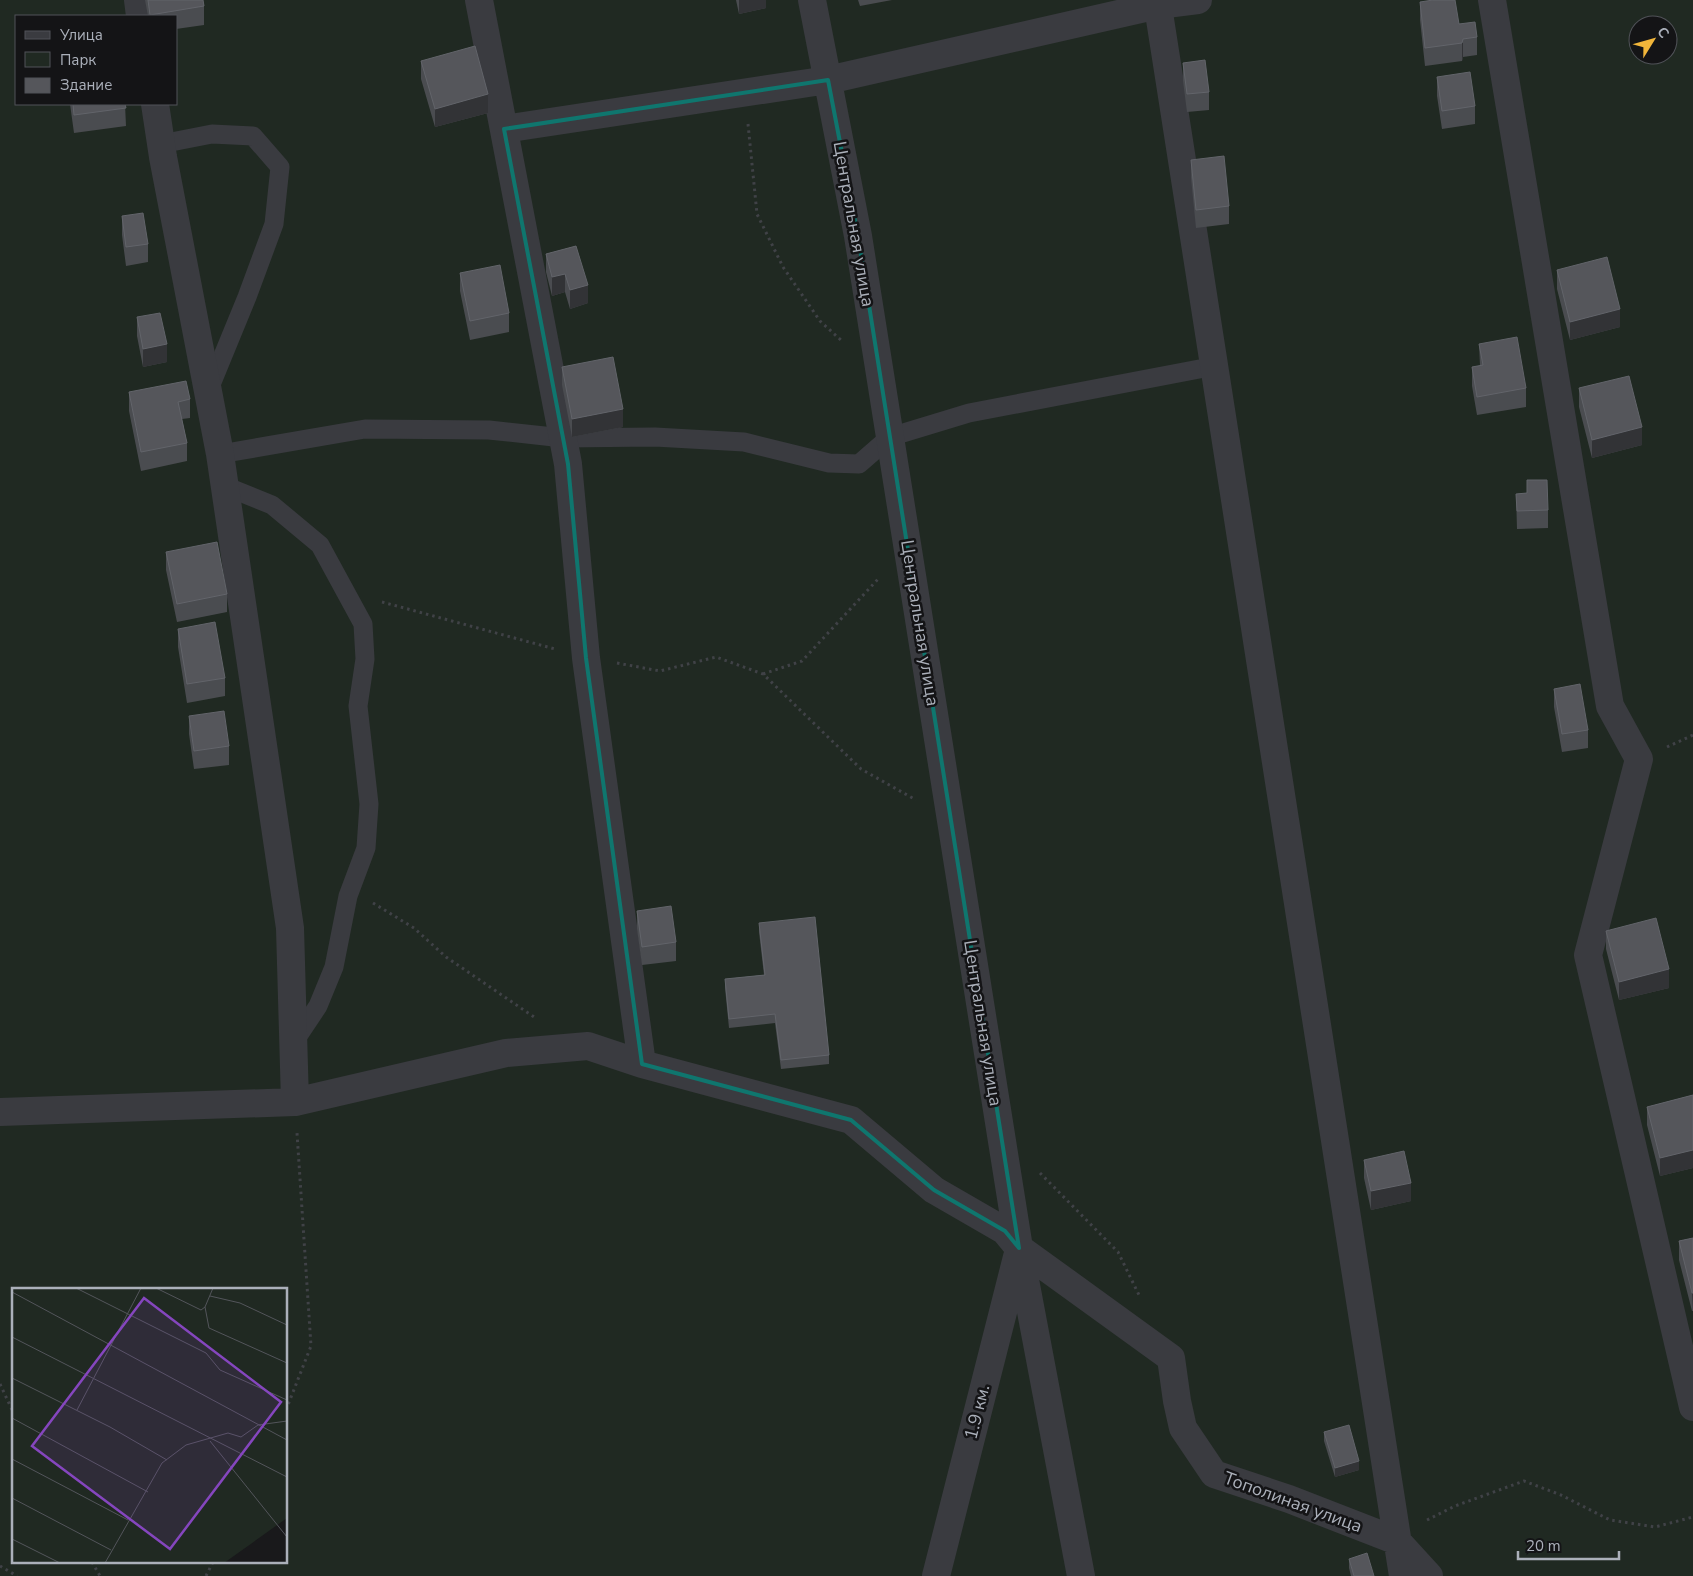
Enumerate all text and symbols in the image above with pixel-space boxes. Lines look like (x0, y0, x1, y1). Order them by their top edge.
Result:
legend (15, 15, 178, 105)
north arrow (1628, 15, 1678, 65)
text: С (1653, 23, 1674, 42)
text: Улица (59, 25, 103, 45)
text: Парк (60, 50, 96, 70)
text: Здание (60, 75, 112, 95)
street label: Центральная улица (828, 139, 880, 309)
street label: Центральная улица (895, 538, 945, 708)
street label: Центральная улица (958, 938, 1008, 1108)
inset map (12, 1288, 288, 1564)
street label: 1.9 км. (959, 1382, 995, 1442)
street label: Тополиная улица (1220, 1466, 1366, 1538)
scale bar (1518, 1528, 1619, 1560)
text: 20 m (1526, 1536, 1561, 1556)

